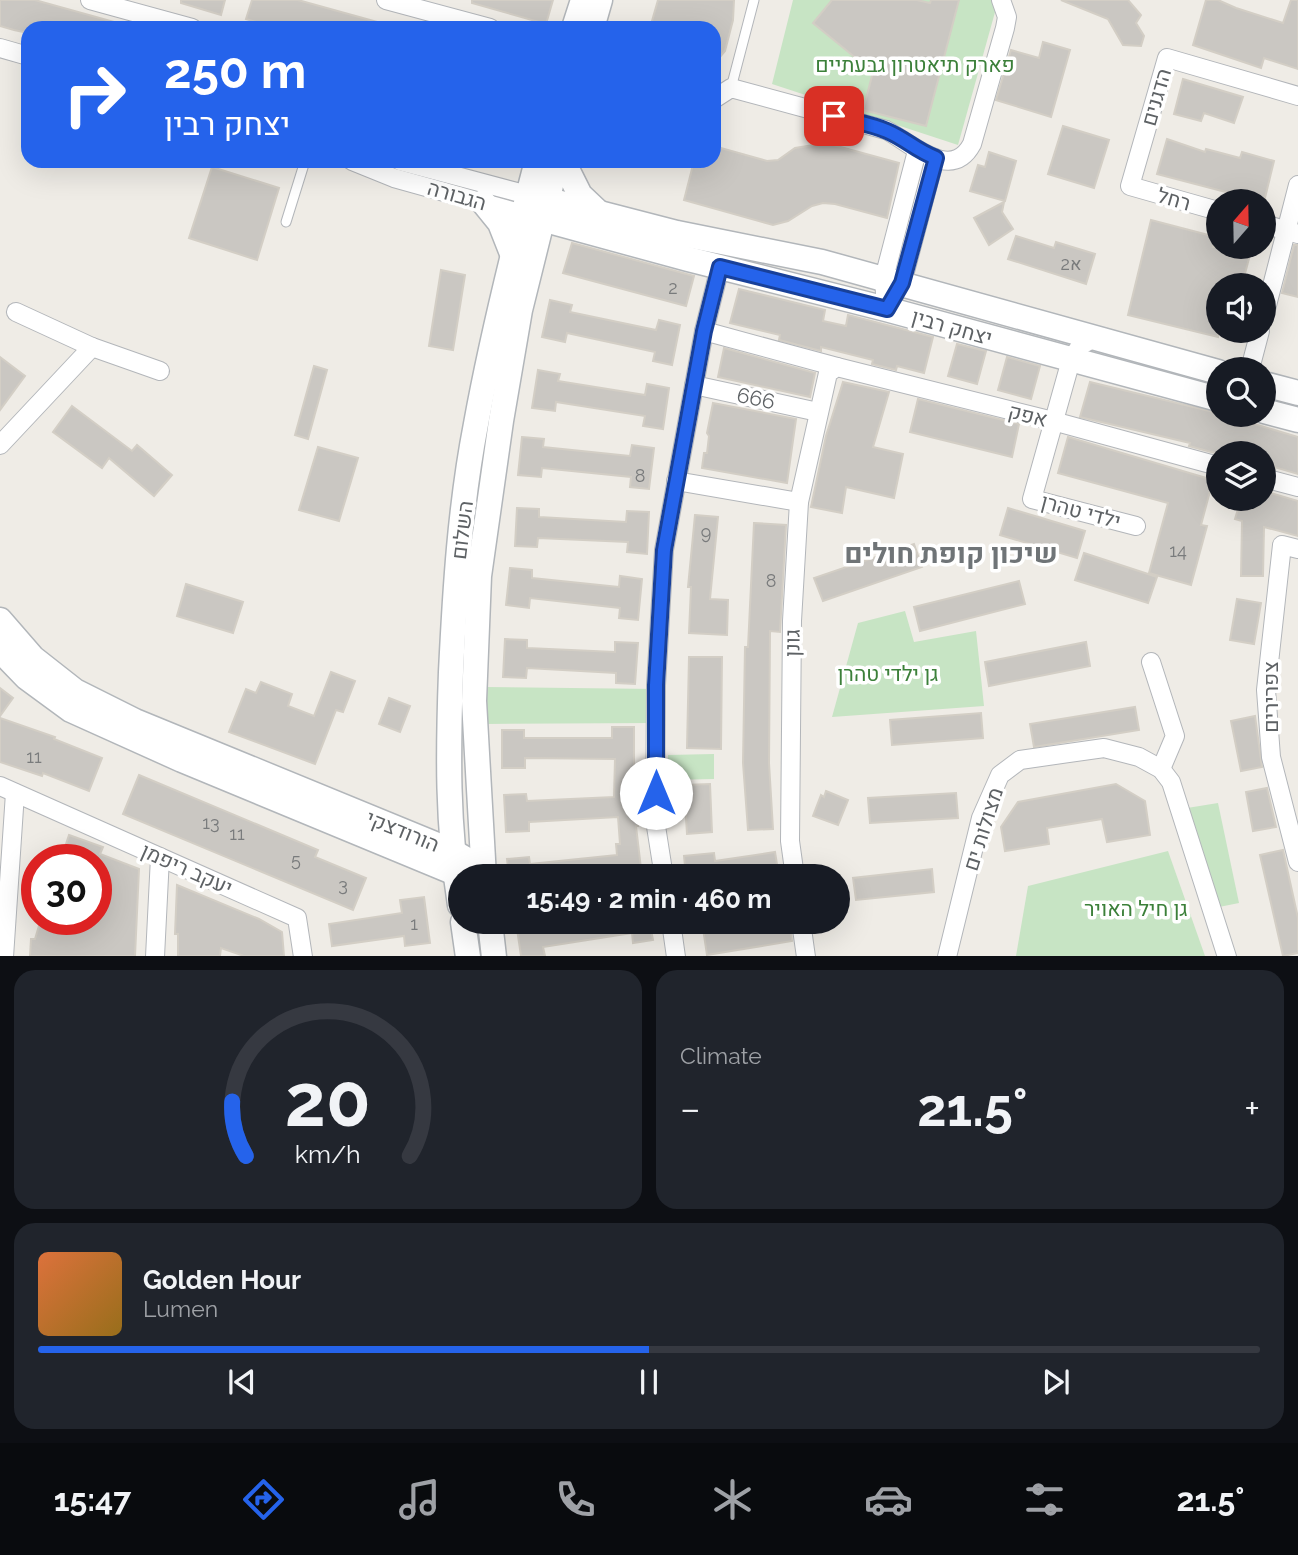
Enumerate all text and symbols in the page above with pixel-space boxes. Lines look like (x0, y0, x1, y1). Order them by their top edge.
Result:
text: 250 m (164, 42, 306, 99)
icon: right (49, 49, 140, 140)
park label: פארק תיאטרון גבעתיים (815, 52, 1015, 77)
street label: הדגנים (1136, 65, 1176, 129)
pin (804, 86, 864, 146)
icon: arrive (815, 97, 853, 135)
text: יצחק רבין (164, 105, 290, 142)
street label: הגבורה (425, 175, 489, 215)
street label: רחל (1154, 182, 1194, 216)
north arrow (1206, 189, 1276, 259)
map controls (1206, 189, 1276, 511)
house number: 2א (1061, 253, 1081, 274)
button: sound (1206, 273, 1276, 343)
house number: 2 (668, 277, 678, 298)
street label: יצחק רבין (909, 304, 995, 350)
button: search (1206, 357, 1276, 427)
street label: 666 (735, 382, 777, 414)
street label: אפק (1006, 398, 1050, 432)
button: layers (1206, 441, 1276, 511)
house number: 8 (635, 465, 645, 486)
street label: ילדי טהרן (1038, 488, 1124, 534)
street label: השלום (446, 499, 478, 561)
house number: 9 (701, 522, 711, 543)
district label: שיכון קופת חולים (844, 537, 1058, 570)
house number: 14 (1169, 540, 1187, 561)
house number: 8 (766, 570, 776, 591)
street label: גונן (779, 629, 805, 657)
park label: גן ילדי טהרן (838, 661, 938, 686)
street label: צפרירים (1258, 661, 1283, 733)
house number: 11 (26, 746, 42, 767)
position arrow (619, 756, 693, 830)
street label: מצולות ים (958, 784, 1008, 874)
street label: הורודצקי (363, 805, 443, 857)
house number: 13 (202, 812, 220, 833)
house number: 11 (229, 823, 245, 844)
street label: יעקב ריפמן (138, 838, 236, 900)
speed limit sign: 30 (21, 844, 112, 935)
house number: 5 (291, 849, 301, 870)
house number: 3 (338, 874, 348, 895)
text: 15:49 · 2 min · 460 m (527, 884, 771, 914)
park label: גן חיל האויר (1084, 896, 1188, 921)
house number: 1 (410, 913, 418, 934)
text: Climate (680, 1042, 762, 1069)
text: 20 (285, 1058, 371, 1143)
text: 21.5° (917, 1077, 1028, 1138)
text: − (680, 1086, 700, 1131)
text: + (1244, 1086, 1260, 1131)
text: km/h (295, 1138, 361, 1168)
text: Golden Hour (143, 1265, 301, 1295)
text: Lumen (143, 1295, 218, 1322)
icon: previous (223, 1363, 261, 1401)
icon: pause (630, 1363, 668, 1401)
icon: next (1037, 1363, 1075, 1401)
icon: directions (239, 1475, 288, 1524)
icon: music (395, 1475, 444, 1524)
icon: phone (551, 1475, 600, 1524)
icon: climate (708, 1475, 757, 1524)
icon: car (864, 1475, 913, 1524)
icon: filters (1020, 1475, 1069, 1524)
text: 15:47 (54, 1481, 131, 1518)
text: 21.5° (1176, 1481, 1244, 1518)

